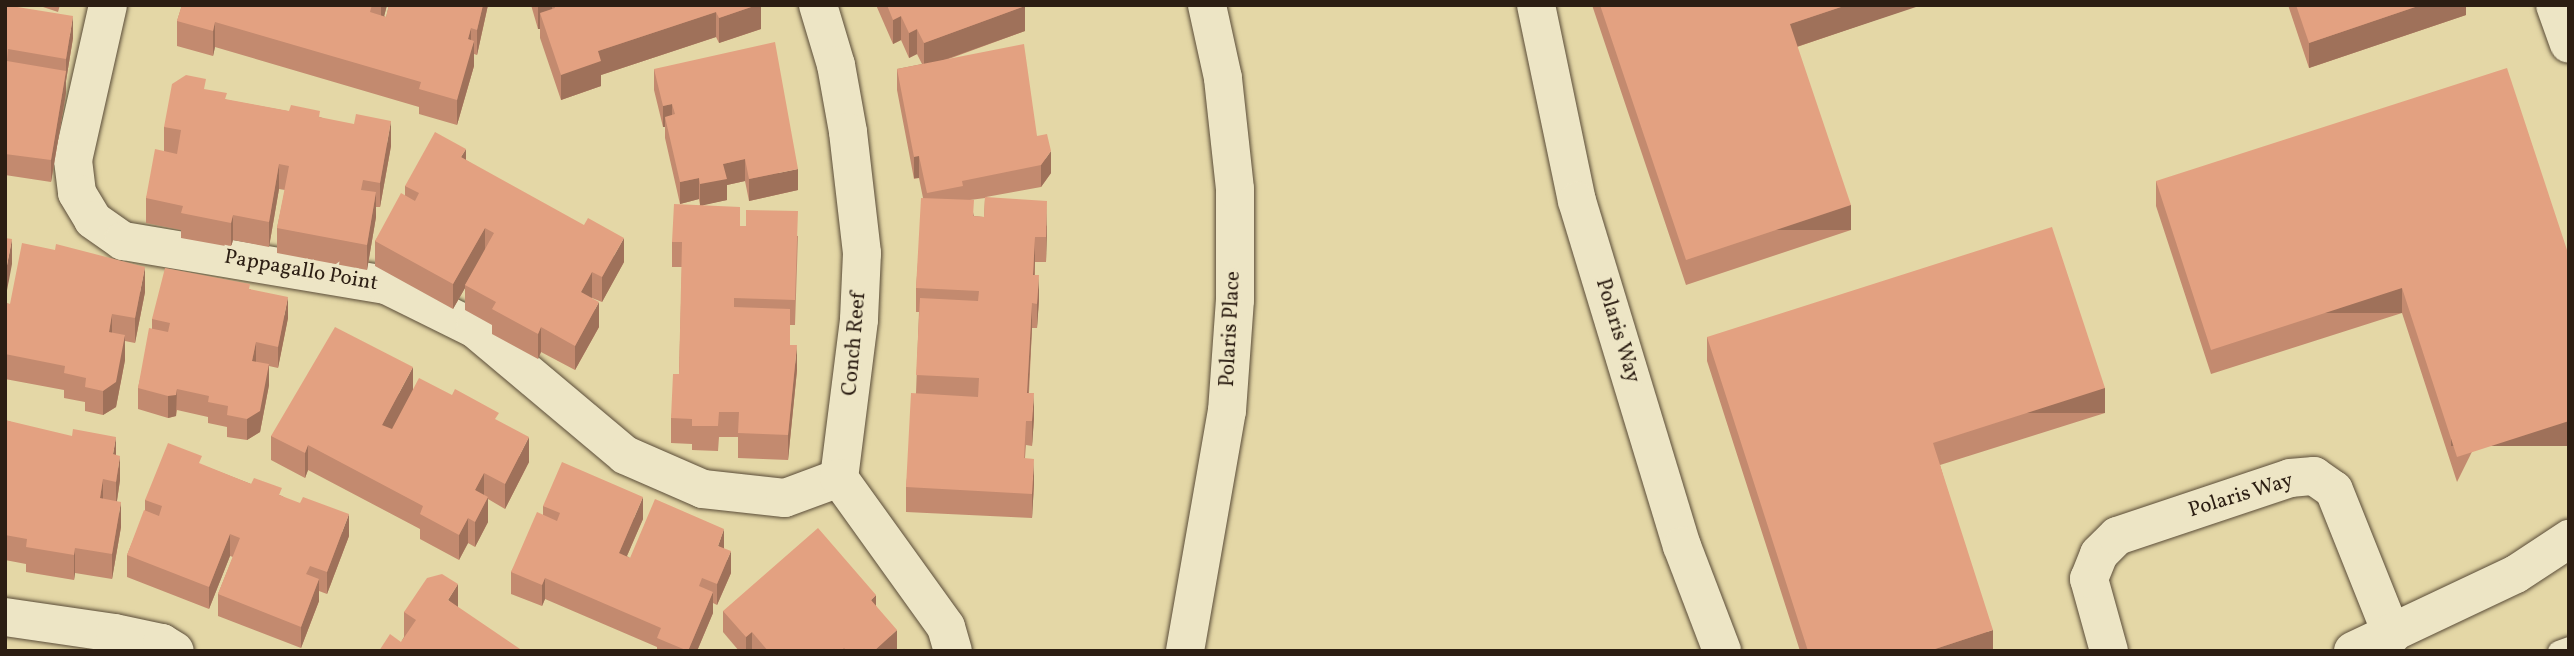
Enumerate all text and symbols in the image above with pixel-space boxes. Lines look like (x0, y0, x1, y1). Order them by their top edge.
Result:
street label: Pappagallo Point (222, 245, 380, 297)
street label: Polaris Place (1215, 270, 1247, 388)
street label: Polaris Way (1589, 275, 1645, 387)
street label: Conch Reef (838, 291, 872, 397)
street label: Polaris Way (2185, 468, 2297, 524)

